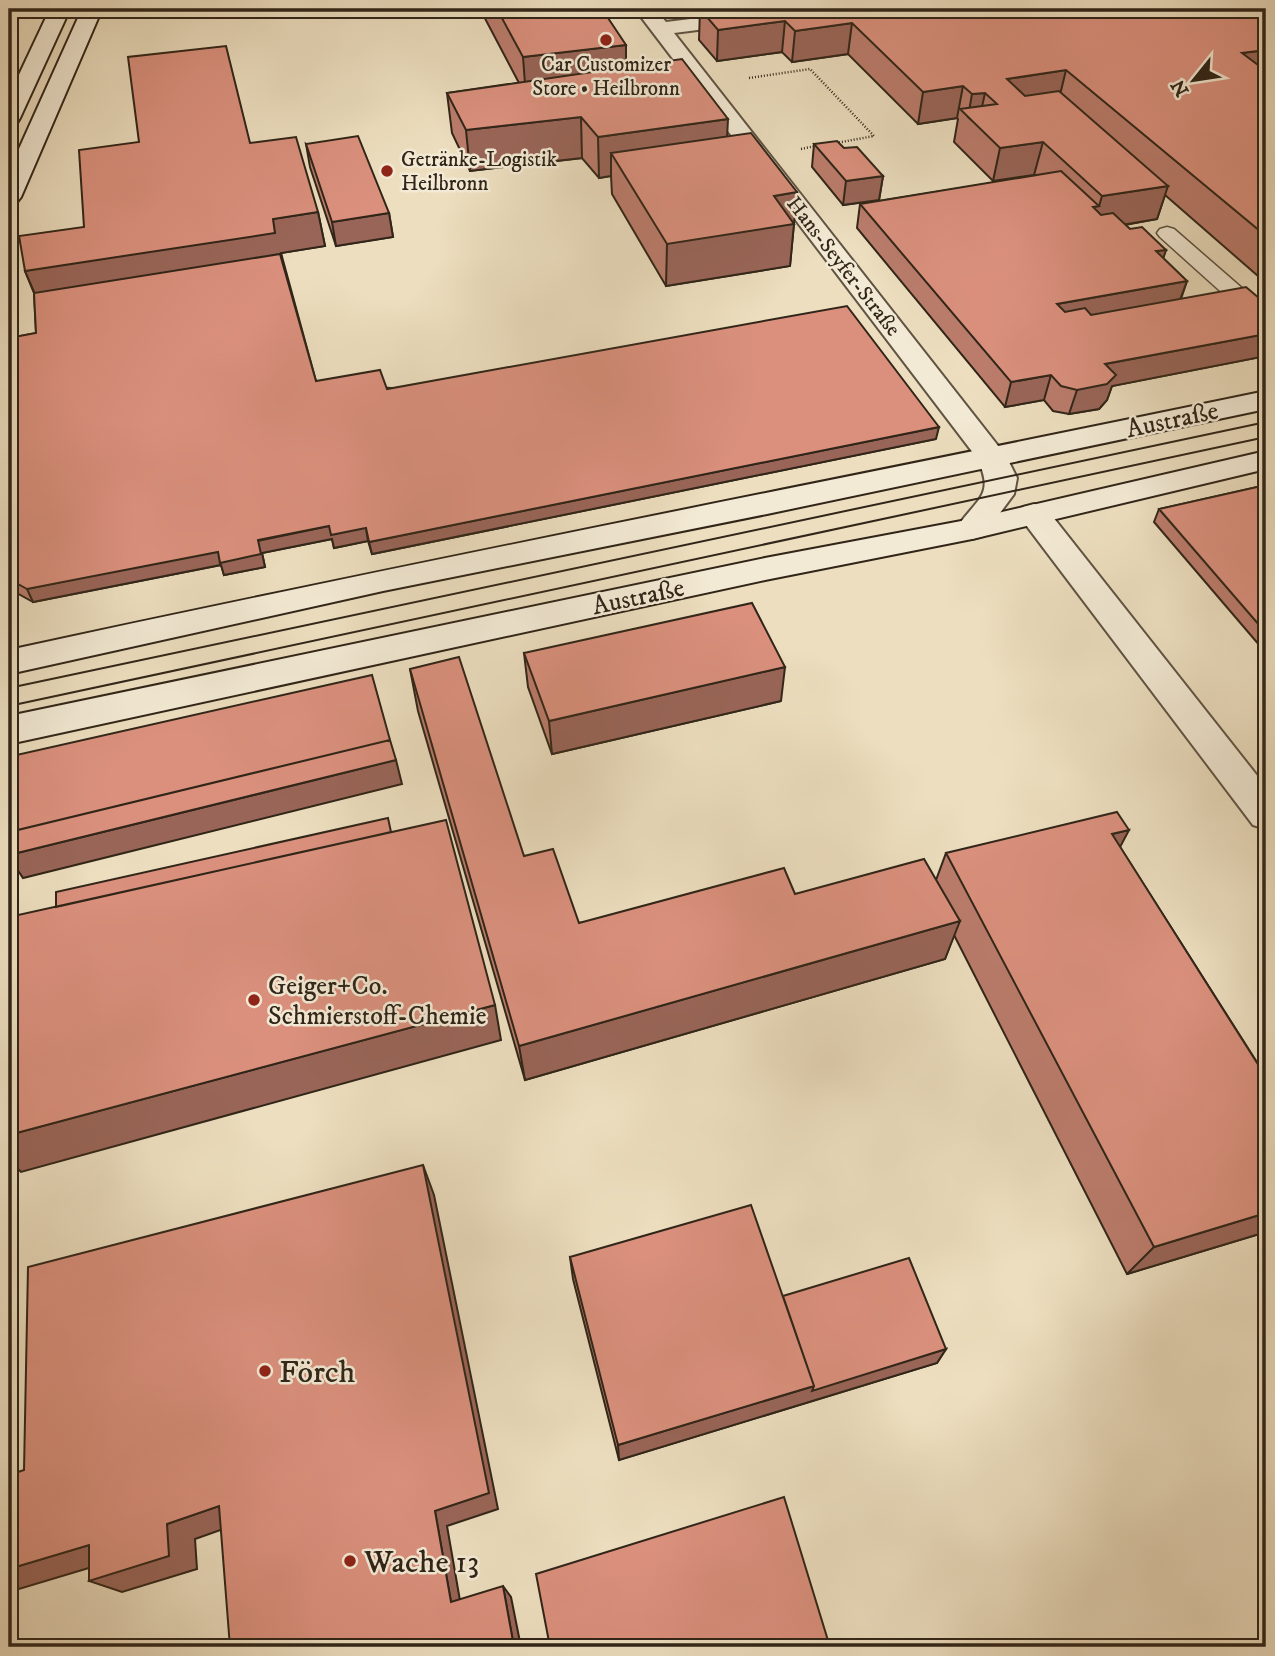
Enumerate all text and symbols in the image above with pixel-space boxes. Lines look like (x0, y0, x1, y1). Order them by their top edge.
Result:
marker: Car Customizer Store • Heilbronn (598, 32, 614, 48)
north arrow (1160, 46, 1230, 116)
place label: Car Customizer Store • Heilbronn (532, 52, 680, 102)
text: N (1167, 75, 1194, 100)
place label: Getränke-Logistik Heilbronn (401, 147, 557, 197)
marker: Getränke-Logistik Heilbronn (379, 163, 395, 179)
street label: Hans-Seyfer-Straße (781, 192, 906, 342)
street label: Austraße (1123, 395, 1221, 446)
street label: Austraße (589, 572, 687, 623)
place label: Geiger+Co. Schmierstoff-Chemie (268, 970, 486, 1033)
marker: Geiger+Co. Schmierstoff-Chemie (246, 992, 262, 1008)
place label: Förch (279, 1353, 356, 1393)
marker: Förch (257, 1363, 273, 1379)
place label: Wache 13 (363, 1543, 479, 1583)
marker: Wache 13 (342, 1553, 358, 1569)

